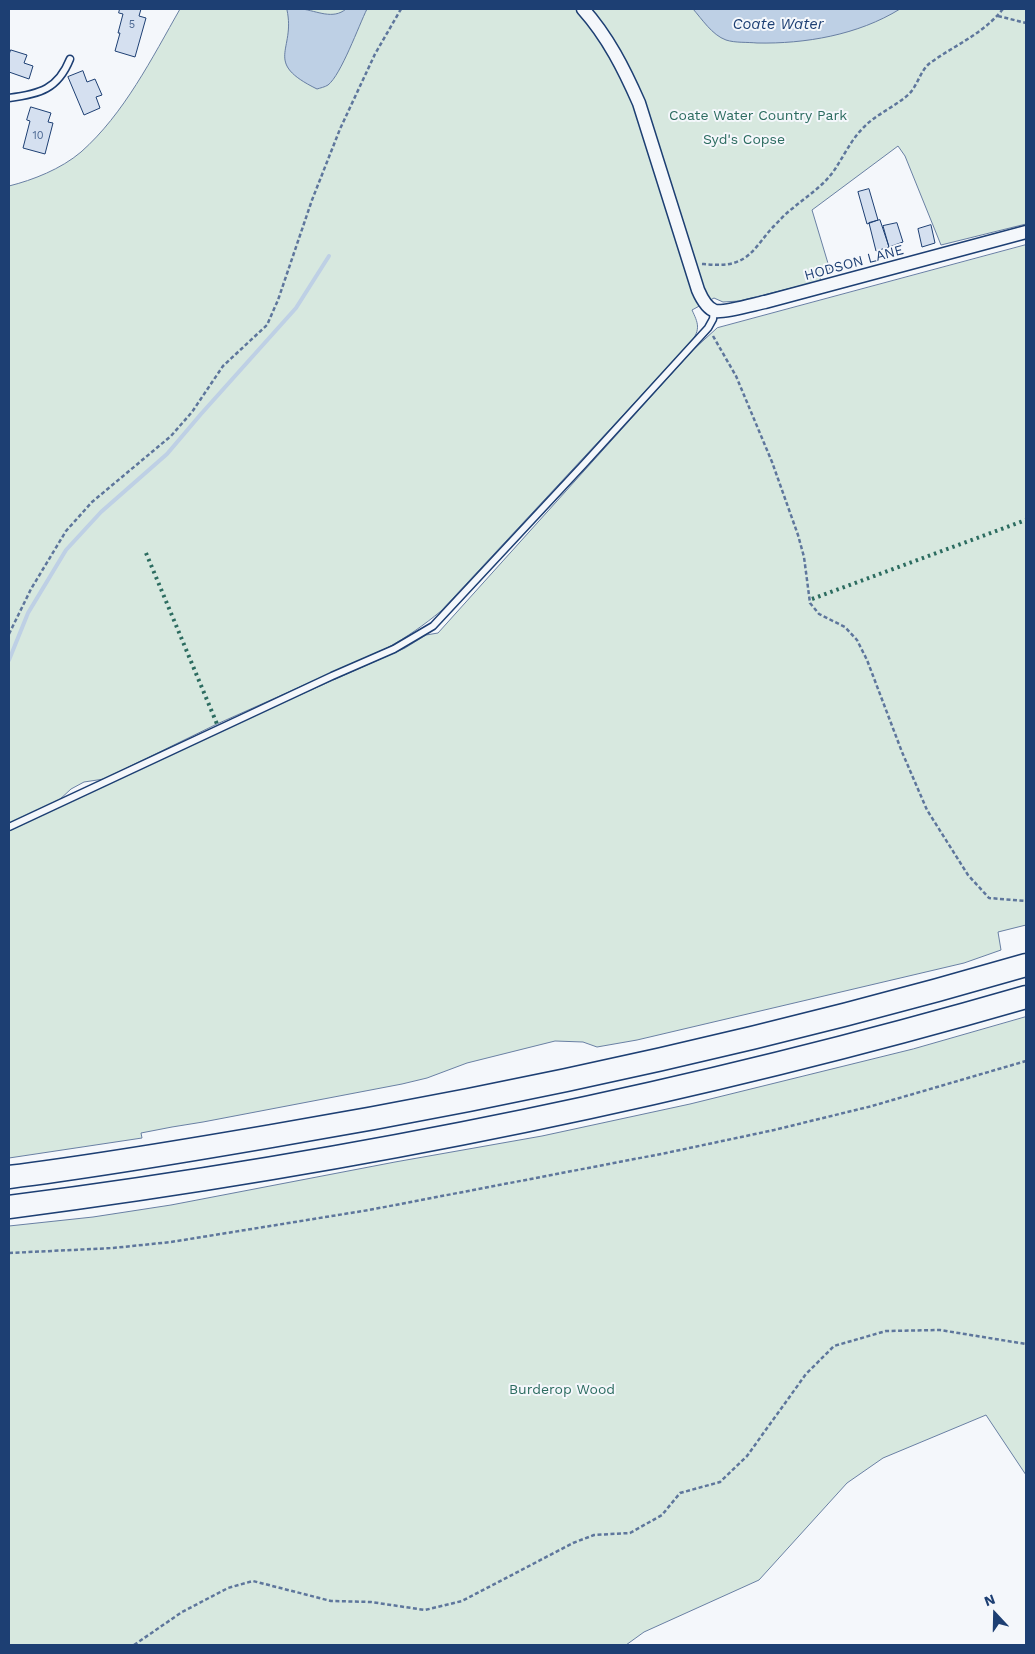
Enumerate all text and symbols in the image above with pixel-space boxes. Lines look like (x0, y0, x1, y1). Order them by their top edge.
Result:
water label: Coate Water (732, 16, 824, 34)
house number: 5 (129, 18, 135, 32)
park label: Coate Water Country Park (669, 108, 847, 124)
house number: 10 (32, 129, 44, 143)
park label: Syd's Copse (703, 132, 785, 148)
street label: HODSON LANE (802, 242, 906, 284)
park label: Burderop Wood (509, 1382, 615, 1398)
north arrow (970, 1589, 1020, 1639)
text: N (982, 1591, 997, 1609)

